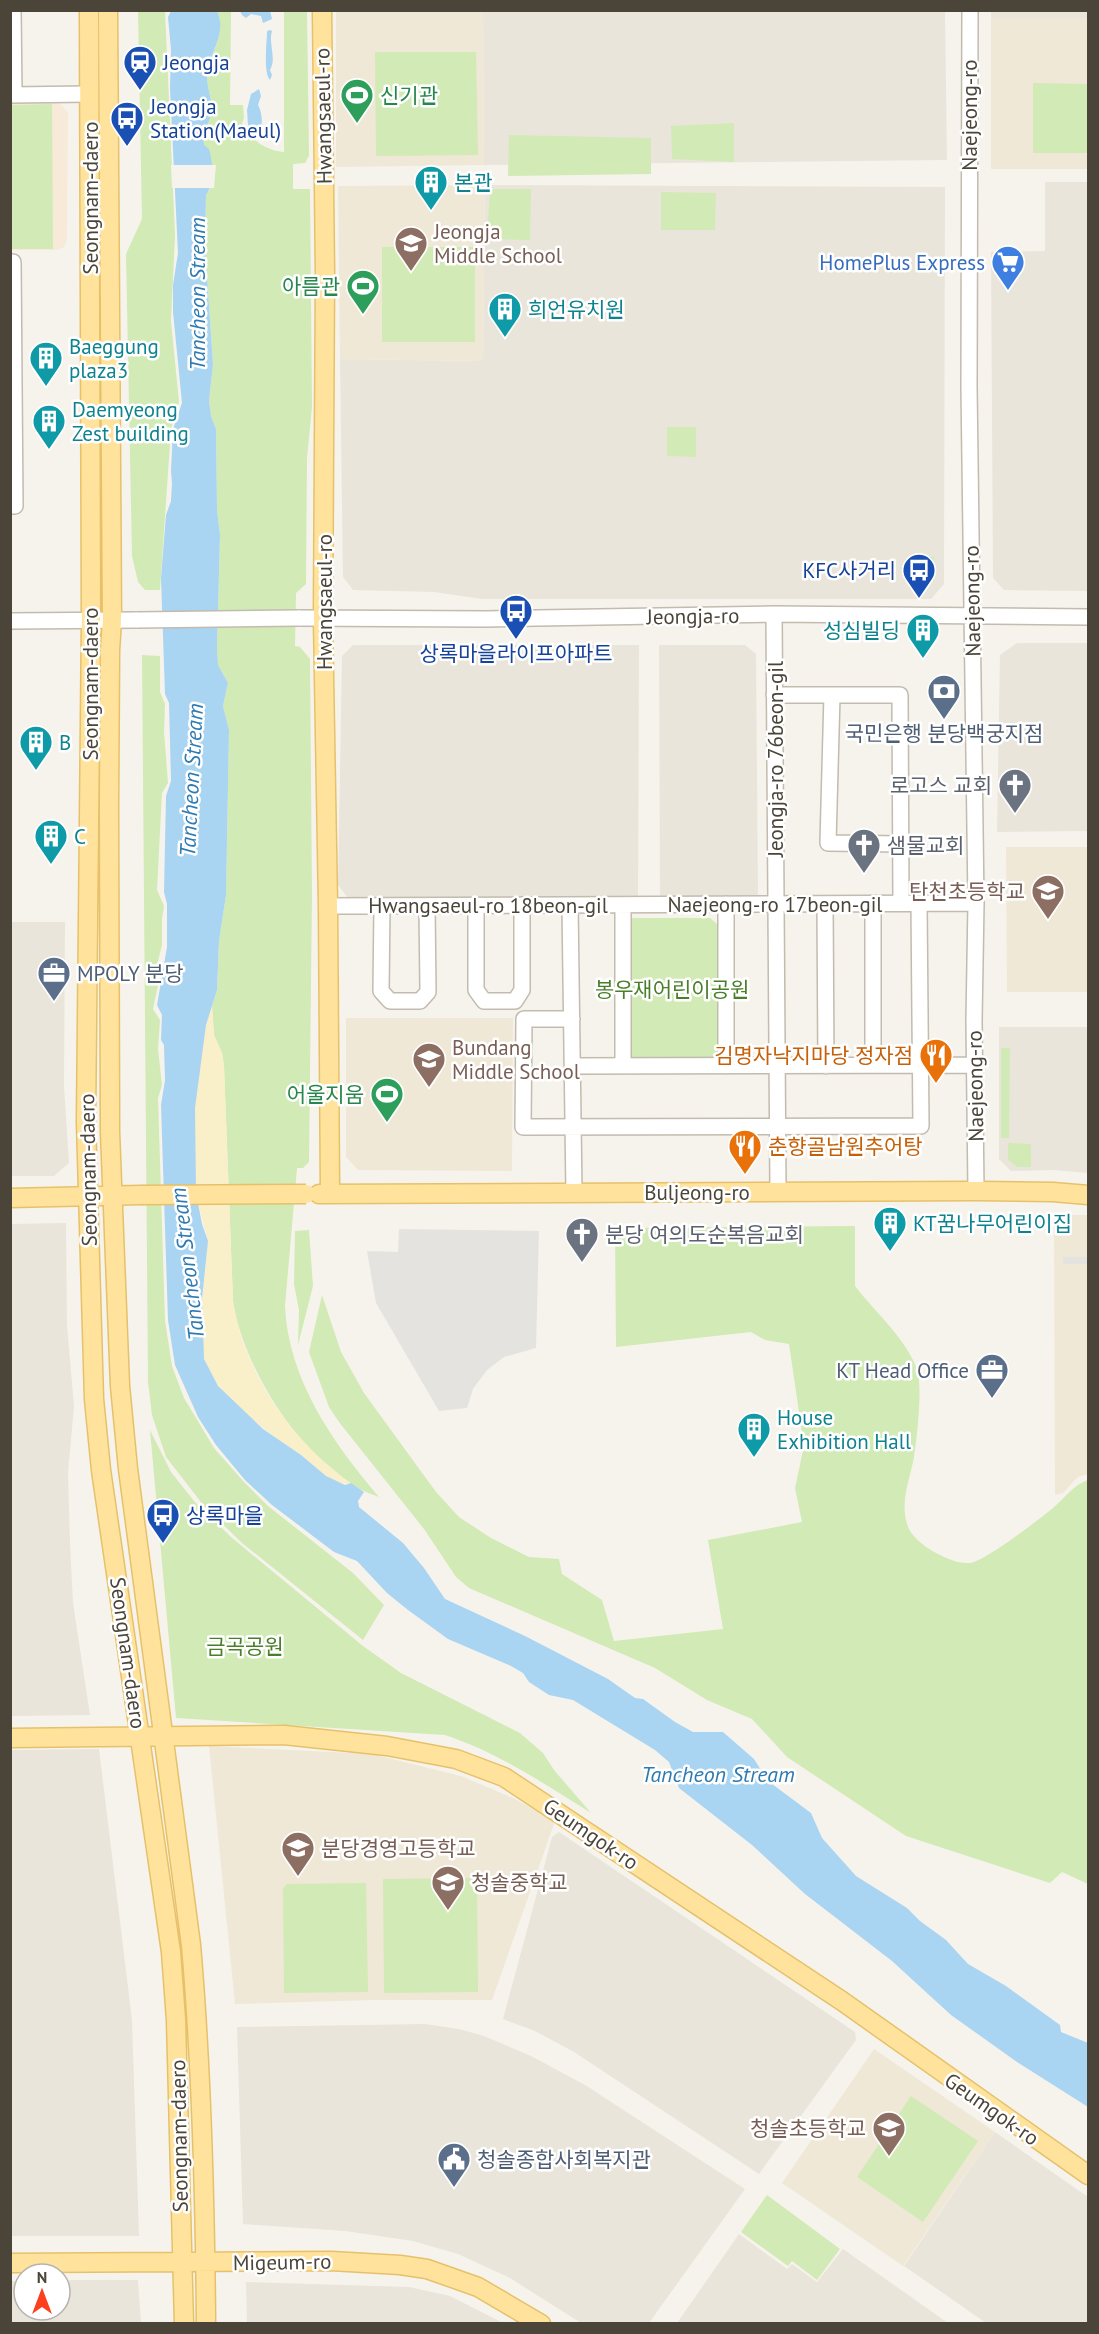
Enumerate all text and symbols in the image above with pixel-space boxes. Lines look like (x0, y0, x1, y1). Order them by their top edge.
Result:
station icon: Jeongja (122, 44, 158, 91)
street label: Hwangsaeul-ro (308, 48, 338, 184)
place label: Jeongja (162, 49, 230, 76)
street label: Naejeong-ro (956, 59, 983, 171)
sports icon: 신기관 (339, 77, 375, 124)
place label: 신기관 (380, 82, 438, 109)
place label: Jeongja Station(Maeul) (149, 93, 281, 144)
bus stop icon: Jeongja Station(Maeul) (109, 100, 145, 147)
street label: Seongnam-daero (77, 122, 104, 274)
building icon: 본관 (413, 164, 449, 211)
place label: 본관 (454, 169, 493, 196)
water label: Tancheon Stream (183, 217, 211, 371)
place label: Jeongja Middle School (433, 218, 562, 269)
school or university icon: Jeongja Middle School (393, 225, 429, 272)
supermarket icon: HomePlus Express (990, 244, 1026, 291)
place label: HomePlus Express (819, 249, 985, 276)
sports icon: 아름관 (345, 268, 381, 315)
place label: 아름관 (282, 273, 340, 300)
building icon: 희언유치원 (487, 291, 523, 338)
place label: 희언유치원 (528, 296, 625, 323)
place label: Baeggung plaza3 (69, 333, 159, 384)
building icon: Baeggung plaza3 (28, 340, 64, 387)
place label: Daemyeong Zest building (72, 396, 189, 447)
building icon: Daemyeong Zest building (31, 403, 67, 450)
street label: Hwangsaeul-ro (311, 534, 338, 670)
street label: Naejeong-ro (958, 545, 986, 657)
bus stop icon: KFC사거리 (901, 552, 937, 599)
place label: KFC사거리 (802, 557, 896, 584)
bus stop icon: 상록마을라이프아파트 (498, 593, 534, 640)
street label: Jeongja-ro (645, 602, 740, 630)
street label: Seongnam-daero (77, 608, 104, 760)
building icon: 성심빌딩 (905, 612, 941, 659)
place label: 성심빌딩 (823, 617, 900, 644)
place label: 상록마을라이프아파트 (419, 640, 613, 667)
street label: Jeongja-ro 76beon-gil (762, 661, 789, 858)
bank icon: 국민은행 분당백궁지점 (926, 673, 962, 720)
water label: Tancheon Stream (173, 703, 209, 857)
place label: 국민은행 분당백궁지점 (845, 720, 1043, 747)
building icon: B (18, 724, 54, 771)
place label: B (59, 729, 71, 756)
church icon: 로고스 교회 (997, 767, 1033, 814)
place label: 로고스 교회 (890, 772, 992, 799)
building icon: C (33, 818, 69, 865)
place label: C (74, 823, 86, 850)
church icon: 샘물교회 (846, 827, 882, 874)
place label: 샘물교회 (887, 832, 964, 859)
school or university icon: 탄천초등학교 (1030, 873, 1066, 920)
place label: 탄천초등학교 (909, 878, 1025, 905)
street label: Naejeong-ro 17beon-gil (668, 891, 882, 918)
street label: Hwangsaeul-ro 18beon-gil (368, 892, 608, 919)
office icon: MPOLY 분당 (36, 955, 72, 1002)
place label: MPOLY 분당 (77, 960, 183, 987)
park label: 봉우재어린이공원 (595, 976, 749, 1003)
street label: Naejeong-ro (961, 1030, 989, 1142)
place label: Bundang Middle School (452, 1034, 580, 1085)
restaurant icon: 김명자낙지마당 정자점 (918, 1037, 954, 1084)
school or university icon: Bundang Middle School (411, 1041, 447, 1088)
place label: 김명자낙지마당 정자점 (714, 1042, 913, 1069)
sports icon: 어울지움 (369, 1076, 405, 1123)
place label: 어울지움 (287, 1081, 364, 1108)
street label: Seongnam-daero (73, 1093, 103, 1247)
restaurant icon: 춘향골남원추어탕 (727, 1128, 763, 1175)
place label: 춘향골남원추어탕 (768, 1133, 923, 1160)
street label: Buljeong-ro (644, 1179, 750, 1206)
water label: Tancheon Stream (164, 1186, 210, 1342)
building icon: KT꿈나무어린이집 (872, 1205, 908, 1252)
place label: KT꿈나무어린이집 (913, 1210, 1072, 1237)
church icon: 분당 여의도순복음교회 (564, 1216, 600, 1263)
place label: 분당 여의도순복음교회 (605, 1221, 804, 1248)
office icon: KT Head Office (974, 1352, 1010, 1399)
place label: KT Head Office (836, 1357, 969, 1384)
place label: House Exhibition Hall (777, 1404, 911, 1455)
building icon: House Exhibition Hall (736, 1411, 772, 1458)
bus stop icon: 상록마을 (145, 1497, 181, 1544)
place label: 상록마을 (186, 1502, 263, 1529)
street label: Seongnam-daero (104, 1575, 152, 1731)
park label: 금곡공원 (206, 1633, 284, 1660)
water label: Tancheon Stream (641, 1760, 795, 1788)
street label: Geumgok-ro (538, 1792, 644, 1876)
school or university icon: 분당경영고등학교 (280, 1830, 316, 1877)
place label: 분당경영고등학교 (321, 1835, 476, 1862)
school or university icon: 청솔중학교 (430, 1864, 466, 1911)
place label: 청솔중학교 (471, 1869, 568, 1896)
street label: Seongnam-daero (164, 2059, 194, 2213)
street label: Geumgok-ro (939, 2067, 1045, 2151)
school or university icon: 청솔초등학교 (871, 2110, 907, 2157)
place label: 청솔초등학교 (750, 2115, 866, 2142)
public building icon: 청솔종합사회복지관 (436, 2141, 472, 2188)
place label: 청솔종합사회복지관 (477, 2146, 651, 2173)
street label: Migeum-ro (233, 2248, 331, 2276)
north arrow (12, 2262, 72, 2322)
text: N (37, 2267, 47, 2287)

